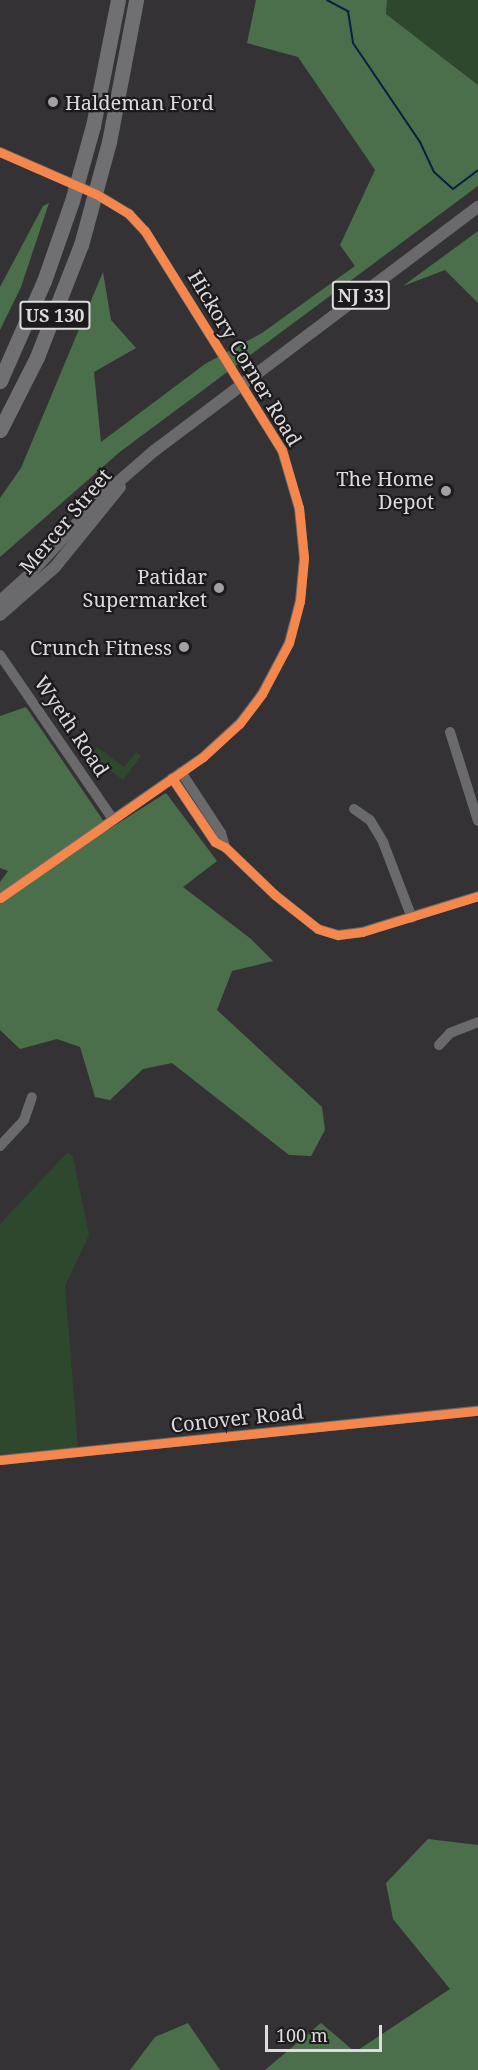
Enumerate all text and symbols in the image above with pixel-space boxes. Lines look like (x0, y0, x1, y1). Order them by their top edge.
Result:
place label: Haldeman Ford (65, 90, 214, 114)
marker: Haldeman Ford (46, 95, 60, 109)
street label: Hickory Corner Road (183, 266, 307, 450)
road number: NJ 33 (331, 280, 391, 310)
road number: US 130 (19, 300, 91, 330)
street label: Mercer Street (14, 464, 116, 578)
place label: The Home Depot (336, 467, 434, 514)
marker: The Home Depot (439, 484, 453, 498)
place label: Patidar Supermarket (82, 564, 207, 611)
marker: Patidar Supermarket (212, 581, 226, 595)
place label: Crunch Fitness (30, 635, 172, 659)
marker: Crunch Fitness (177, 640, 191, 654)
street label: Wyeth Road (30, 671, 114, 781)
street label: Conover Road (169, 1399, 305, 1437)
scale bar (268, 2013, 385, 2051)
text: 100 m (276, 2023, 328, 2047)

